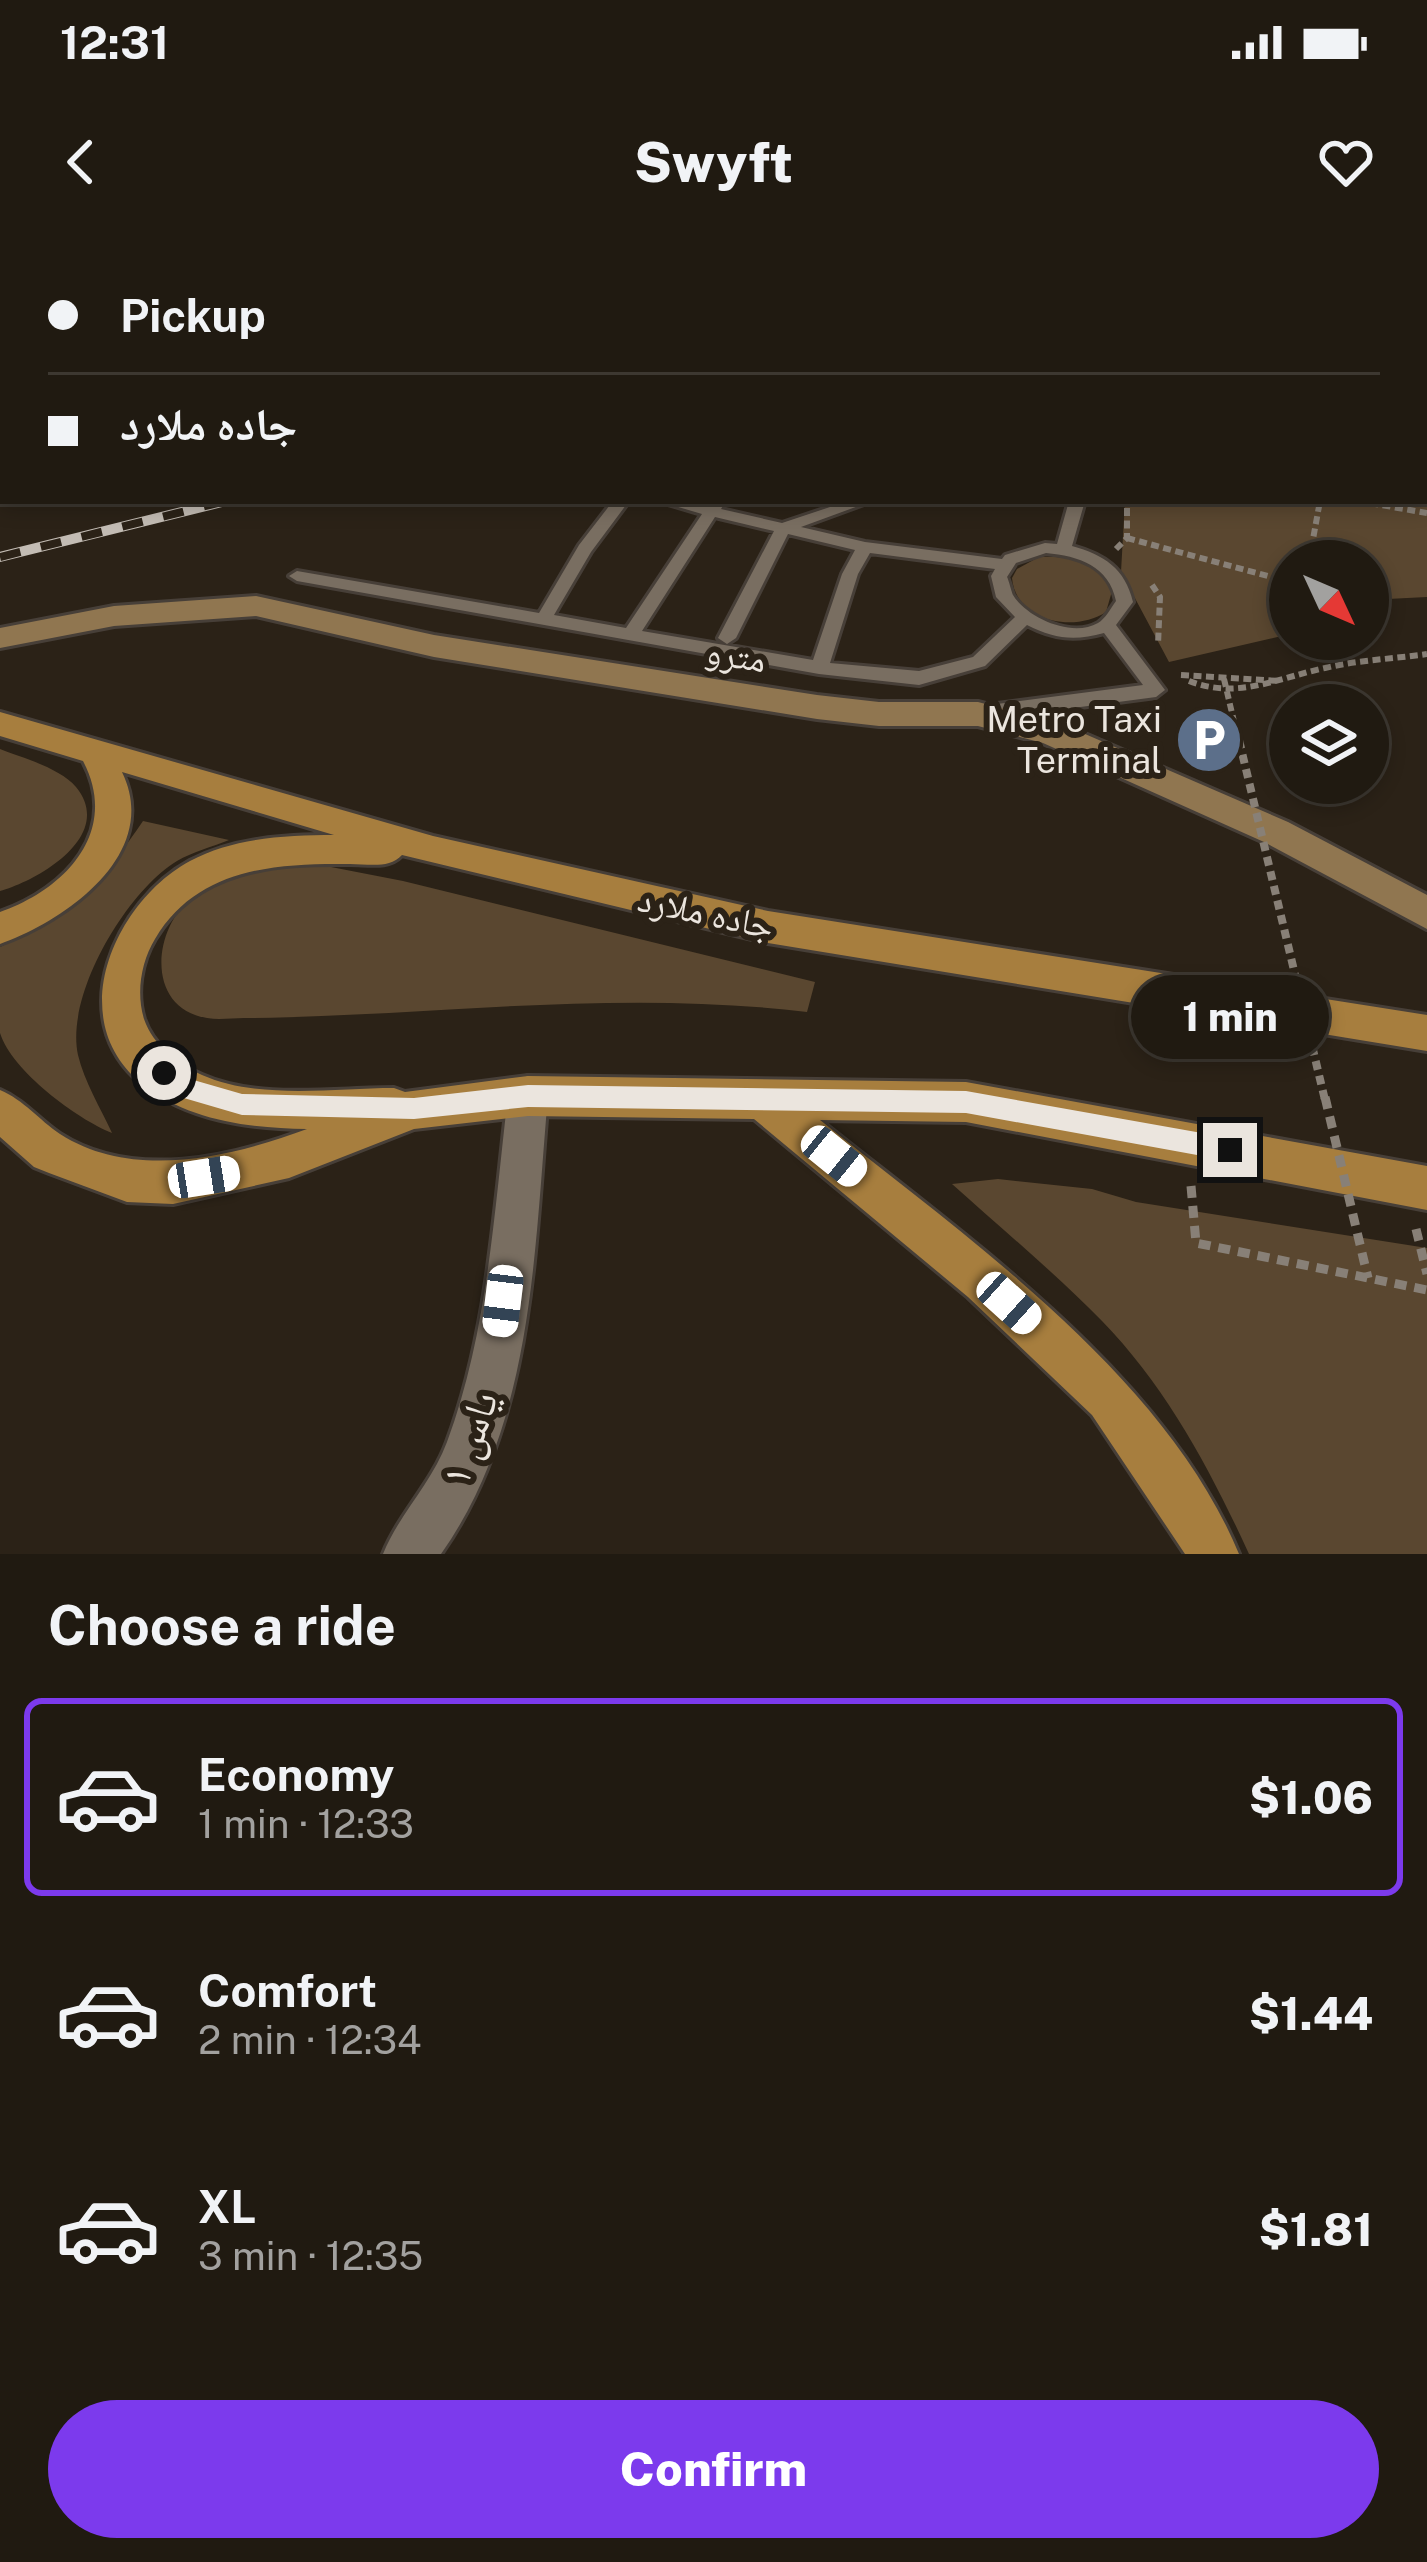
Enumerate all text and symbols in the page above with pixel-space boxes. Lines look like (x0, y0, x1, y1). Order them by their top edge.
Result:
text: 12:31 (60, 16, 169, 69)
icon: back (48, 129, 114, 195)
icon: heart (1313, 129, 1379, 195)
text: Swyft (634, 131, 793, 194)
text: Pickup (120, 289, 266, 342)
text: جاده ملارد (120, 397, 297, 450)
north arrow (1269, 540, 1389, 660)
map controls (1269, 540, 1389, 804)
street label: مترو (703, 630, 769, 680)
button: layers (1269, 684, 1389, 804)
place label: Metro Taxi Terminal (986, 698, 1162, 781)
parking icon: Metro Taxi Terminal (1174, 705, 1244, 775)
street label: جاده ملارد (634, 877, 778, 947)
callout: 1 min (1131, 976, 1329, 1060)
text: 1 min (1182, 994, 1278, 1040)
route start (137, 1046, 191, 1100)
car (795, 1119, 873, 1193)
route end (1203, 1123, 1257, 1177)
car (166, 1154, 242, 1200)
car (481, 1263, 525, 1339)
car (970, 1266, 1048, 1340)
street label: یاس ۱ (429, 1384, 509, 1492)
text: Choose a ride (48, 1594, 396, 1657)
icon: car (54, 1743, 162, 1851)
text: Economy (198, 1748, 394, 1801)
text: $1.06 (1249, 1771, 1373, 1824)
text: 1 min · 12:33 (198, 1801, 414, 1847)
icon: car (54, 1959, 162, 2067)
text: Comfort (198, 1964, 377, 2017)
text: $1.44 (1249, 1987, 1373, 2040)
text: 2 min · 12:34 (198, 2017, 421, 2063)
icon: car (54, 2175, 162, 2283)
text: XL (198, 2180, 256, 2233)
text: $1.81 (1259, 2203, 1373, 2256)
text: 3 min · 12:35 (198, 2233, 423, 2279)
button: Confirm (48, 2400, 1379, 2538)

